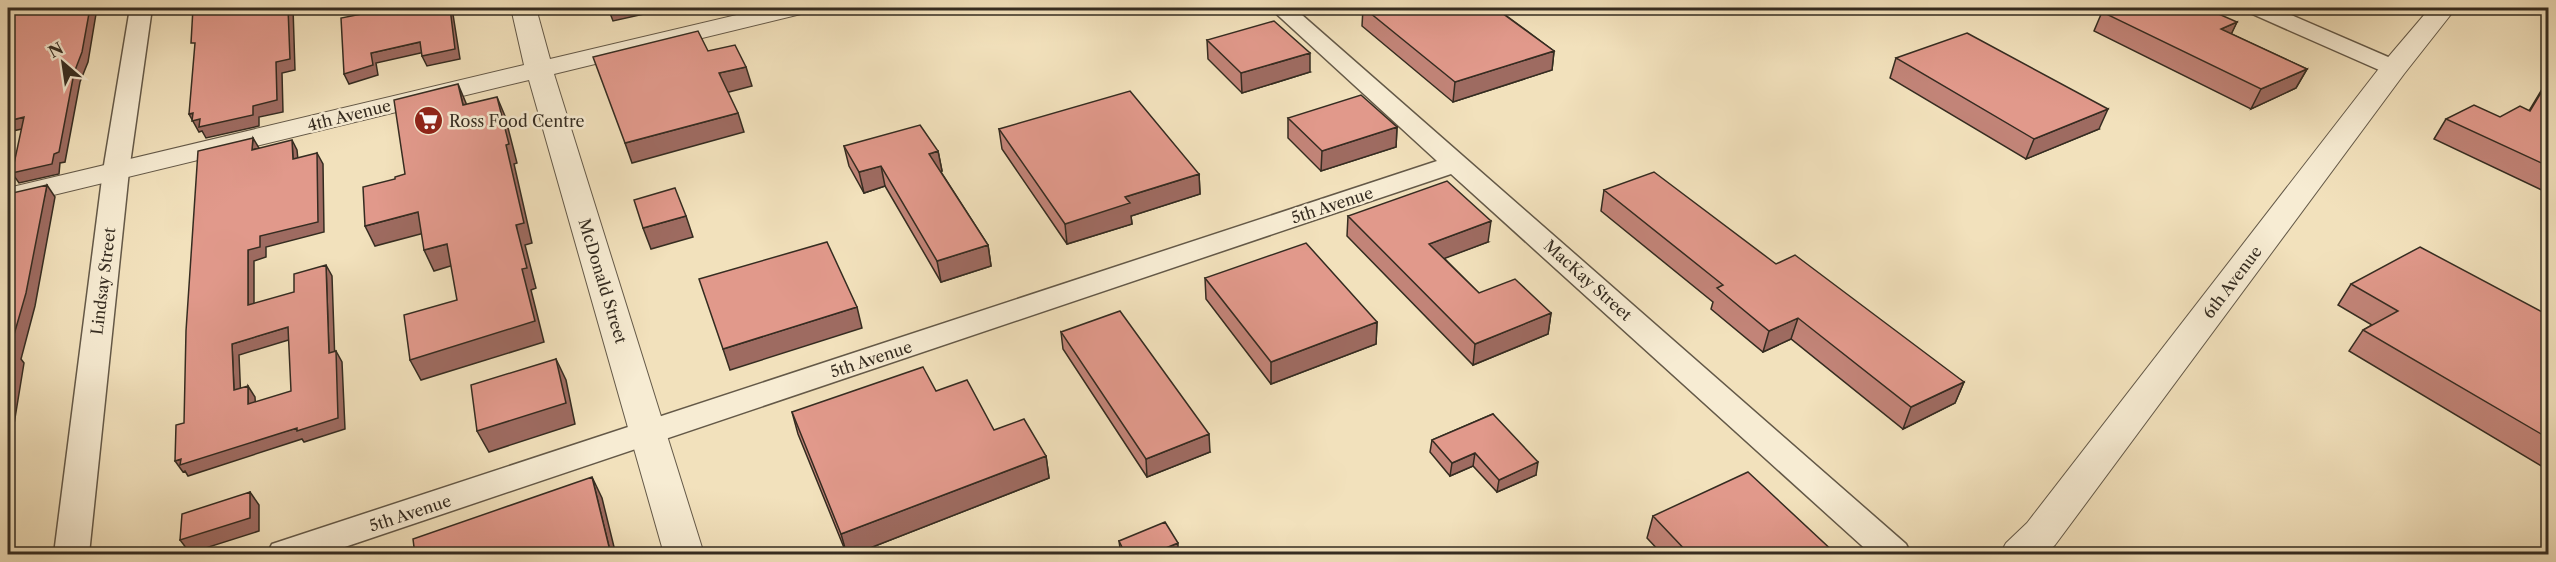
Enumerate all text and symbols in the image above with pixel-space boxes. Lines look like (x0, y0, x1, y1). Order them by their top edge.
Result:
north arrow (33, 33, 93, 93)
text: N (45, 38, 67, 62)
street label: 4th Avenue (305, 95, 393, 135)
supermarket icon: Ross Food Centre (412, 105, 444, 137)
place label: Ross Food Centre (449, 111, 584, 131)
street label: 5th Avenue (1289, 182, 1375, 228)
street label: McDonald Street (575, 216, 632, 346)
street label: Lindsay Street (86, 226, 120, 336)
street label: MacKay Street (1540, 235, 1636, 325)
street label: 6th Avenue (2198, 242, 2266, 322)
street label: 5th Avenue (828, 336, 914, 382)
street label: 5th Avenue (367, 490, 453, 536)

